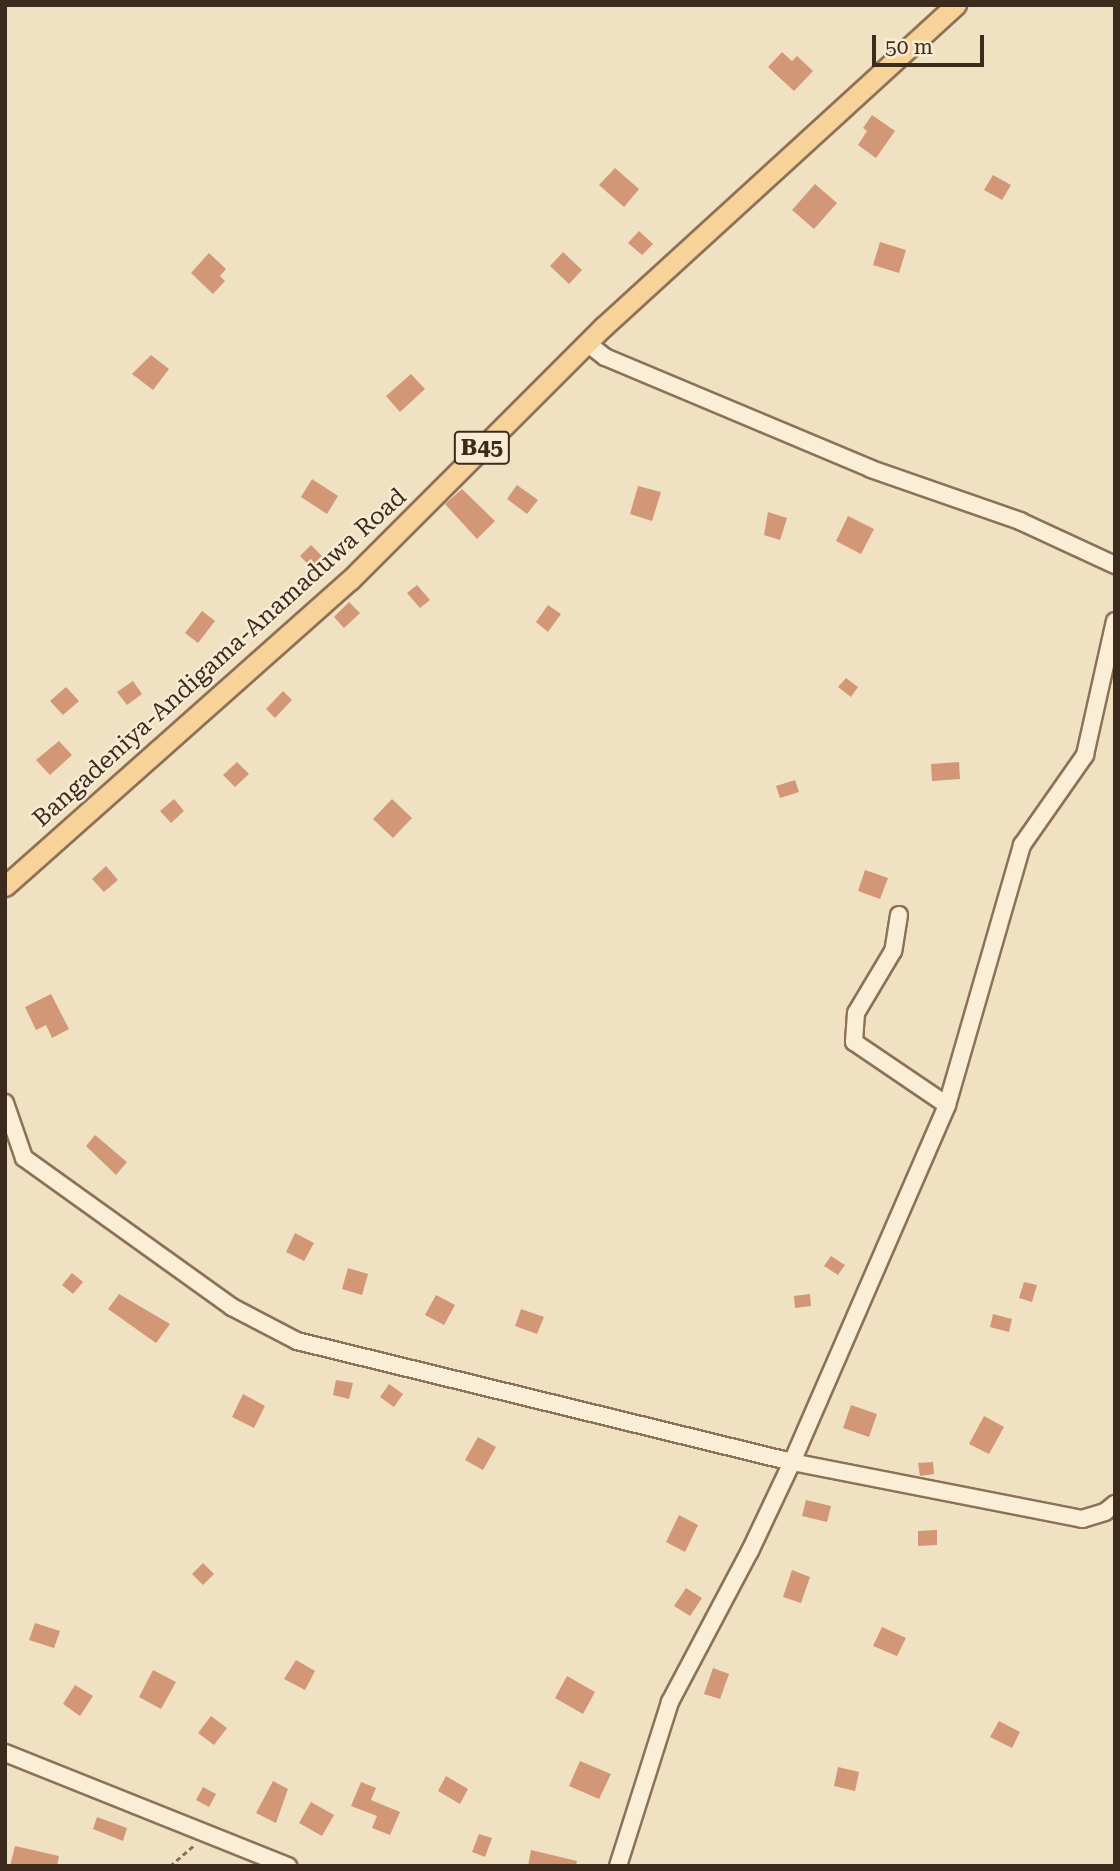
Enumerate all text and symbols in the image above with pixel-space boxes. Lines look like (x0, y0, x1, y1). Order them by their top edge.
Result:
scale bar (875, 21, 987, 65)
text: 50 m (885, 35, 933, 59)
road number: B45 (452, 428, 512, 468)
street label: Bangadeniya-Andigama-Anamaduwa Road (27, 483, 413, 833)

